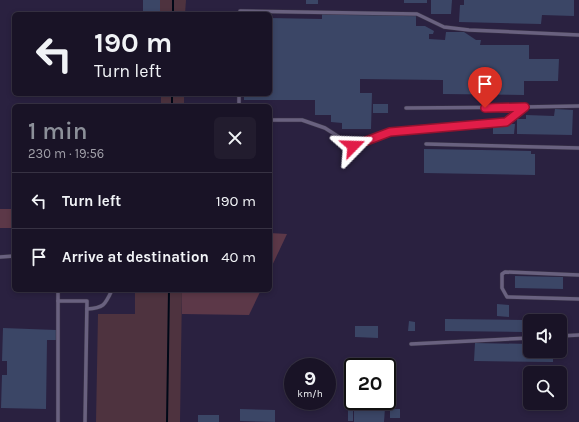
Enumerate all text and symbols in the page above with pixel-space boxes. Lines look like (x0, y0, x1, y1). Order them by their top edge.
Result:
text: 190 m (94, 26, 172, 59)
icon: left (28, 28, 80, 80)
text: Turn left (94, 60, 162, 82)
pin (468, 67, 502, 108)
icon: arrive (474, 73, 496, 95)
text: 1 min (28, 117, 88, 145)
button: close (214, 117, 256, 159)
position arrow (332, 125, 374, 167)
text: 230 m · 19:56 (28, 146, 104, 161)
icon: left (28, 190, 50, 212)
text: Turn left (62, 192, 121, 210)
text: 190 m (216, 192, 256, 210)
icon: arrive (28, 246, 50, 268)
text: Arrive at destination (62, 248, 209, 266)
text: 40 m (221, 248, 256, 266)
map controls (523, 314, 567, 410)
button: sound (523, 314, 567, 358)
speed limit sign: 20 (344, 358, 396, 410)
button: search (523, 366, 567, 410)
text: 9 (304, 367, 316, 390)
text: km/h (297, 388, 323, 400)

